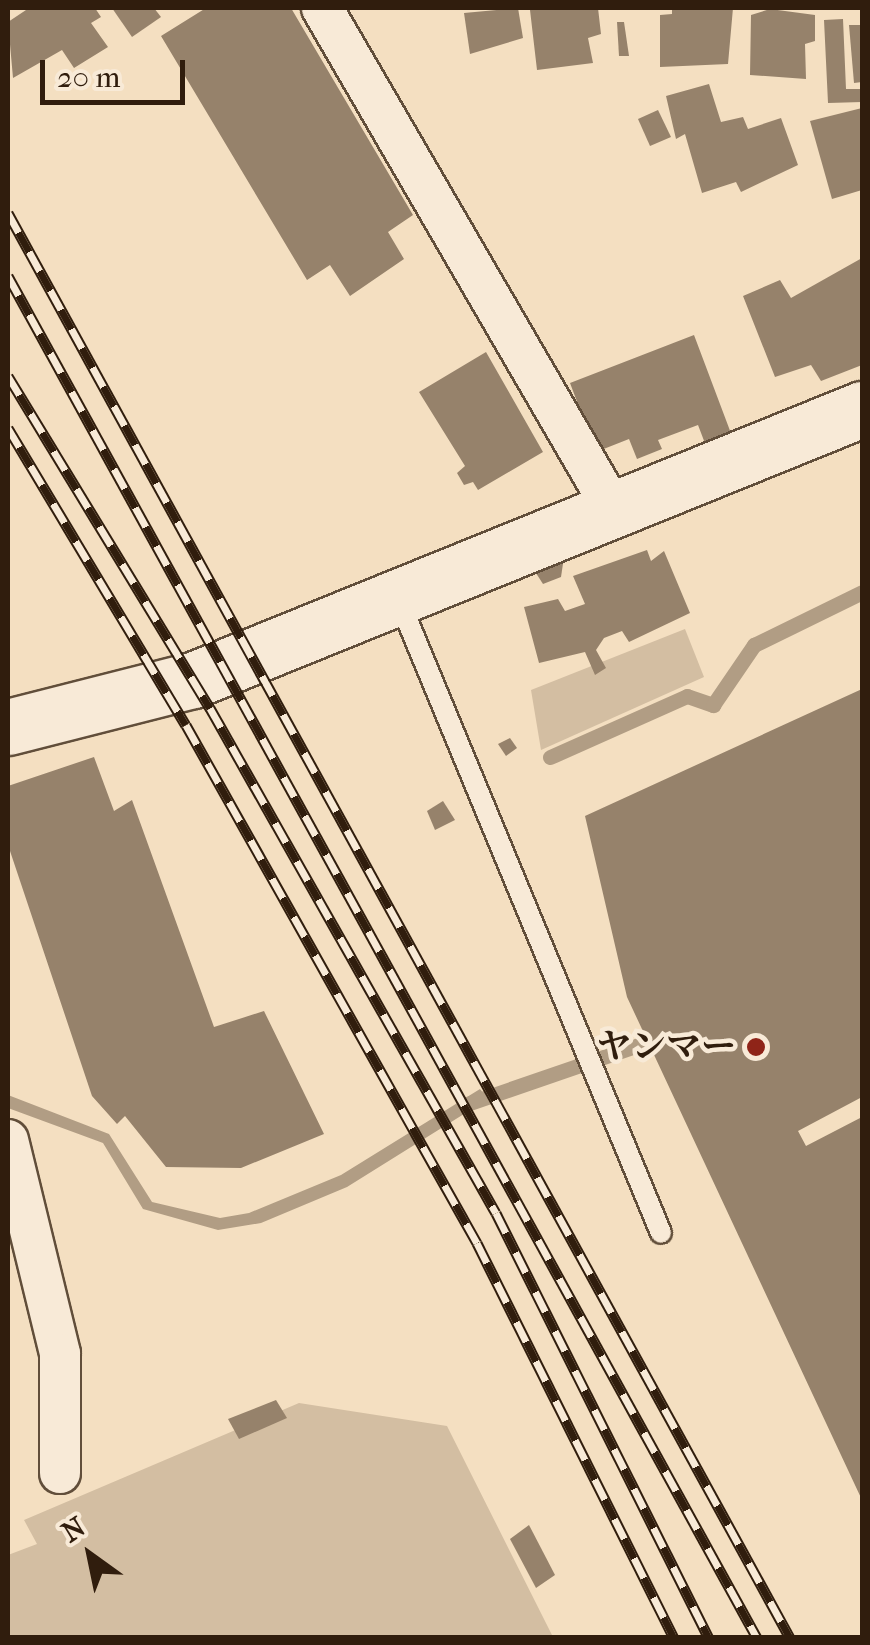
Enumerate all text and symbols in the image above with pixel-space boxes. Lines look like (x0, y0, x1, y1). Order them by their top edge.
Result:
scale bar (45, 40, 190, 102)
text: 20 m (57, 60, 120, 95)
place label: ヤンマー (596, 1026, 736, 1068)
marker: ヤンマー (745, 1036, 767, 1058)
north arrow (40, 1505, 140, 1605)
text: N (55, 1510, 91, 1549)

